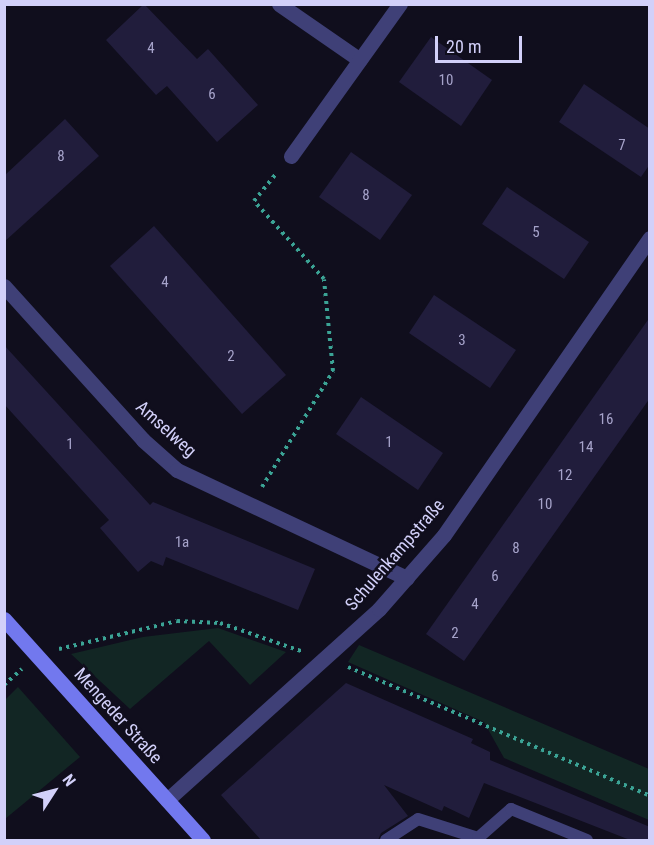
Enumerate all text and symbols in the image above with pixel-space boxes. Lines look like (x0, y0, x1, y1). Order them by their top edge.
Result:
scale bar (438, 24, 525, 62)
text: 20 m (446, 36, 481, 57)
house number: 4 (147, 40, 155, 58)
house number: 10 (439, 72, 453, 90)
house number: 6 (208, 86, 216, 104)
house number: 7 (618, 137, 626, 155)
house number: 8 (57, 148, 65, 166)
house number: 8 (362, 187, 370, 205)
house number: 5 (532, 224, 540, 242)
house number: 4 (161, 274, 169, 292)
house number: 3 (458, 332, 466, 350)
house number: 2 (227, 348, 235, 366)
street label: Amselweg (131, 396, 201, 462)
house number: 16 (599, 411, 613, 429)
house number: 1 (385, 434, 393, 452)
house number: 1 (66, 436, 74, 454)
house number: 14 (579, 439, 593, 457)
house number: 12 (558, 467, 572, 485)
street label: Schulenkampstraße (341, 495, 449, 615)
house number: 10 (538, 496, 552, 514)
house number: 1a (175, 534, 189, 552)
house number: 8 (512, 540, 520, 558)
house number: 6 (491, 568, 499, 586)
house number: 4 (471, 596, 479, 614)
house number: 2 (451, 625, 459, 643)
street label: Mengeder Straße (69, 664, 167, 768)
north arrow (24, 761, 84, 821)
text: N (58, 771, 80, 790)

